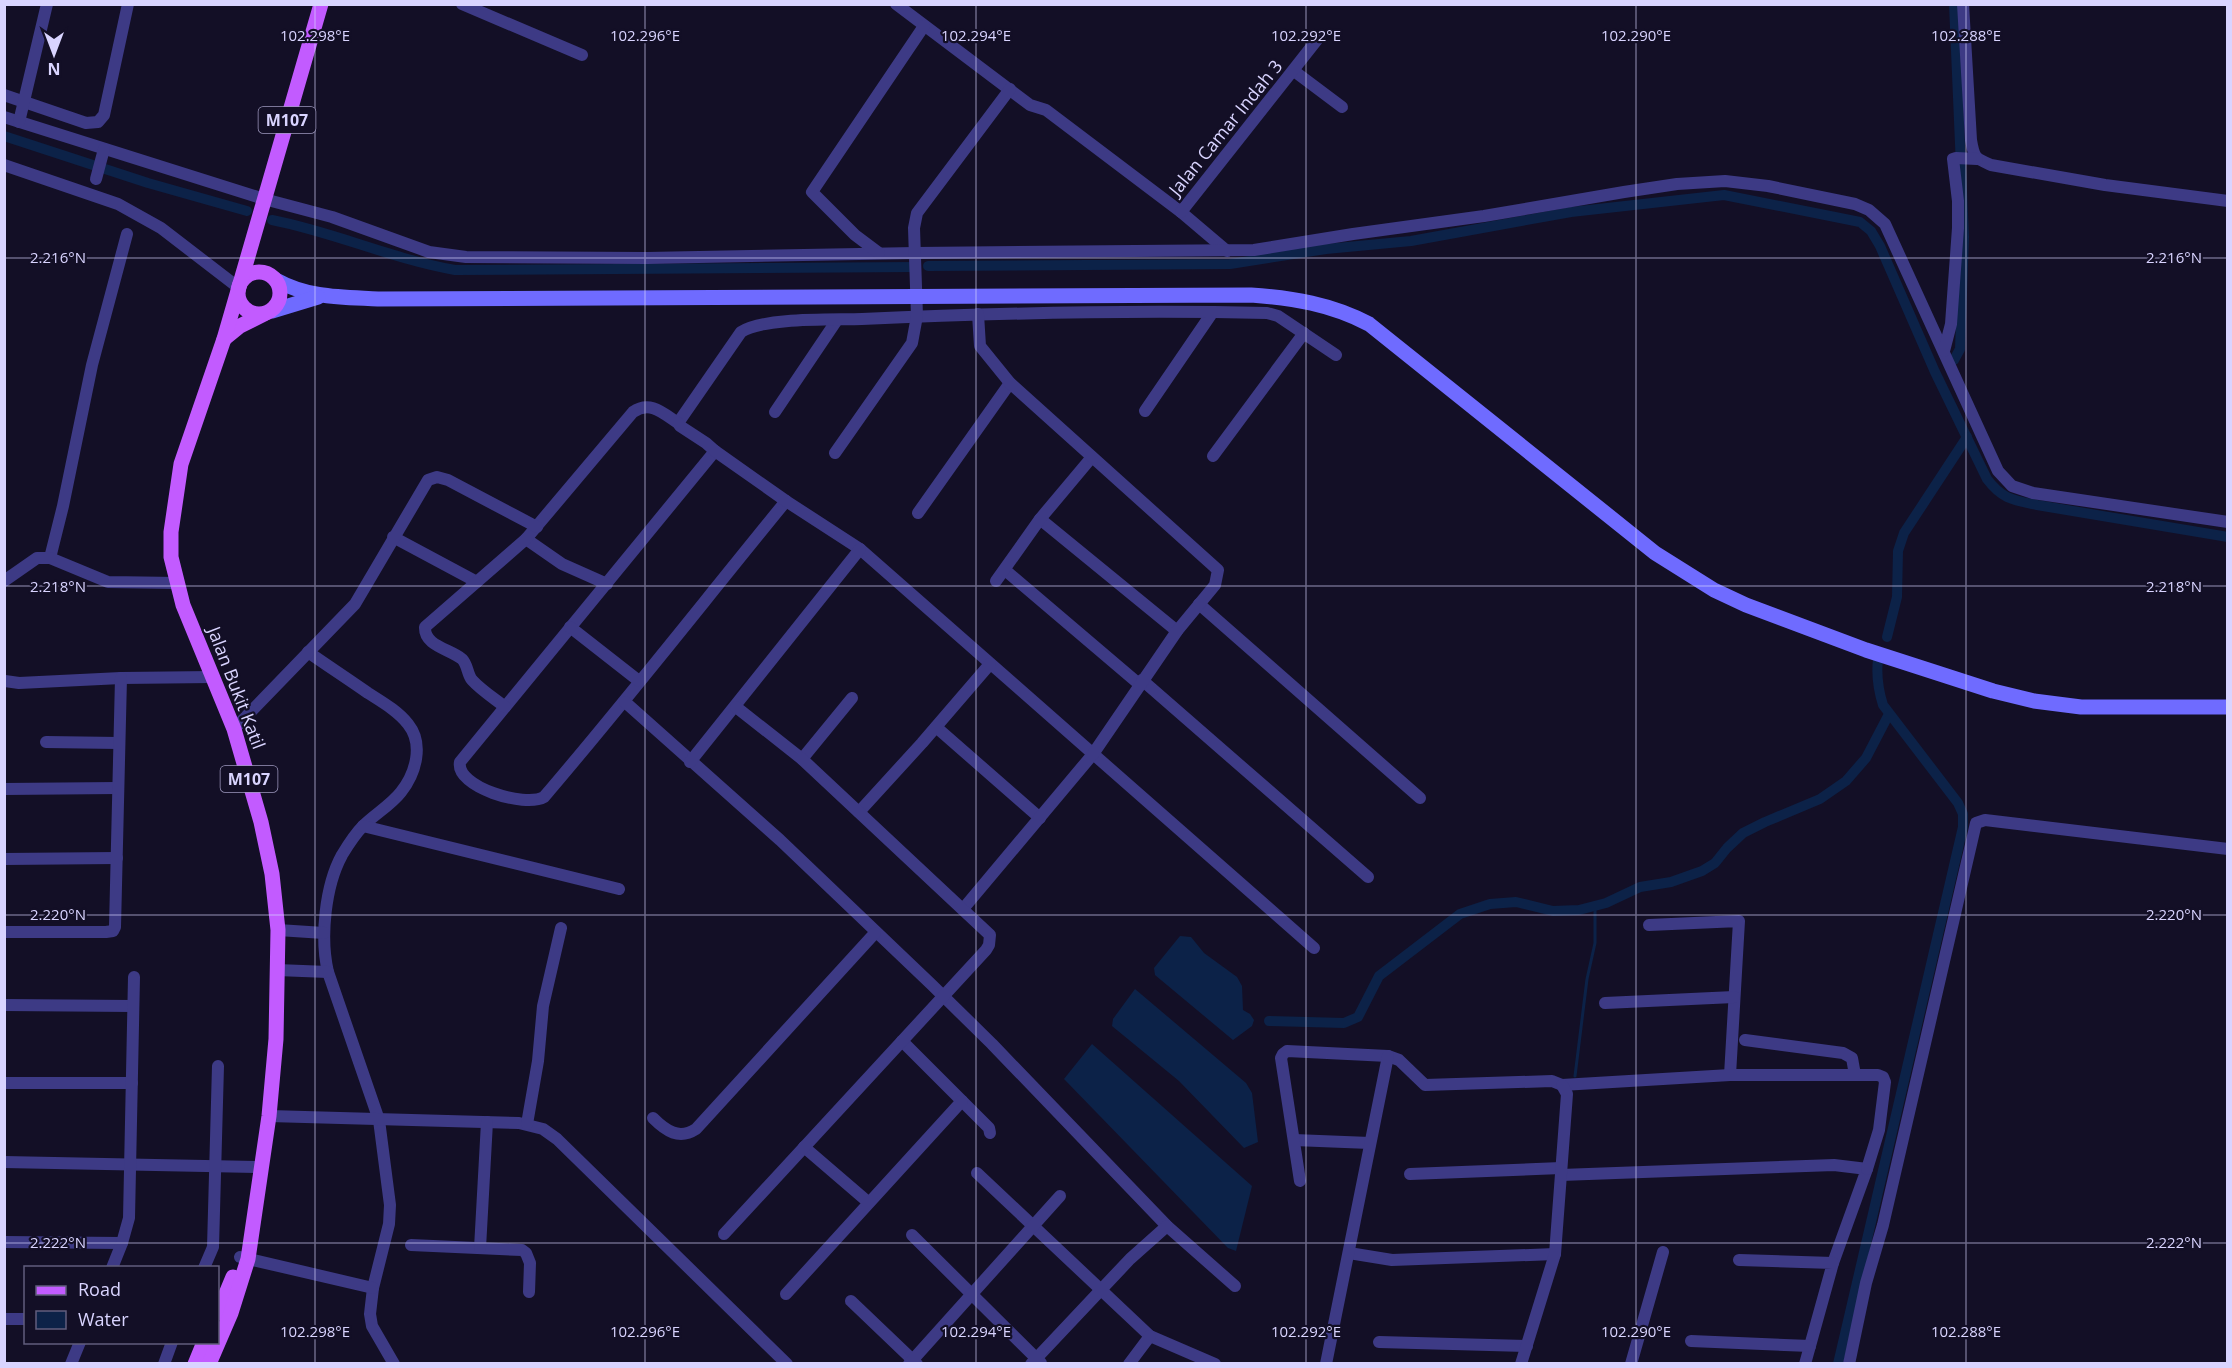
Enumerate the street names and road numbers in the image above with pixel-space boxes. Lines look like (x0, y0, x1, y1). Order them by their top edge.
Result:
street label: Jalan Camar Indah 3 (1162, 54, 1287, 202)
road number: M107 (258, 107, 316, 133)
street label: Jalan Bukit Katil (202, 621, 271, 752)
road number: M107 (220, 766, 278, 792)

